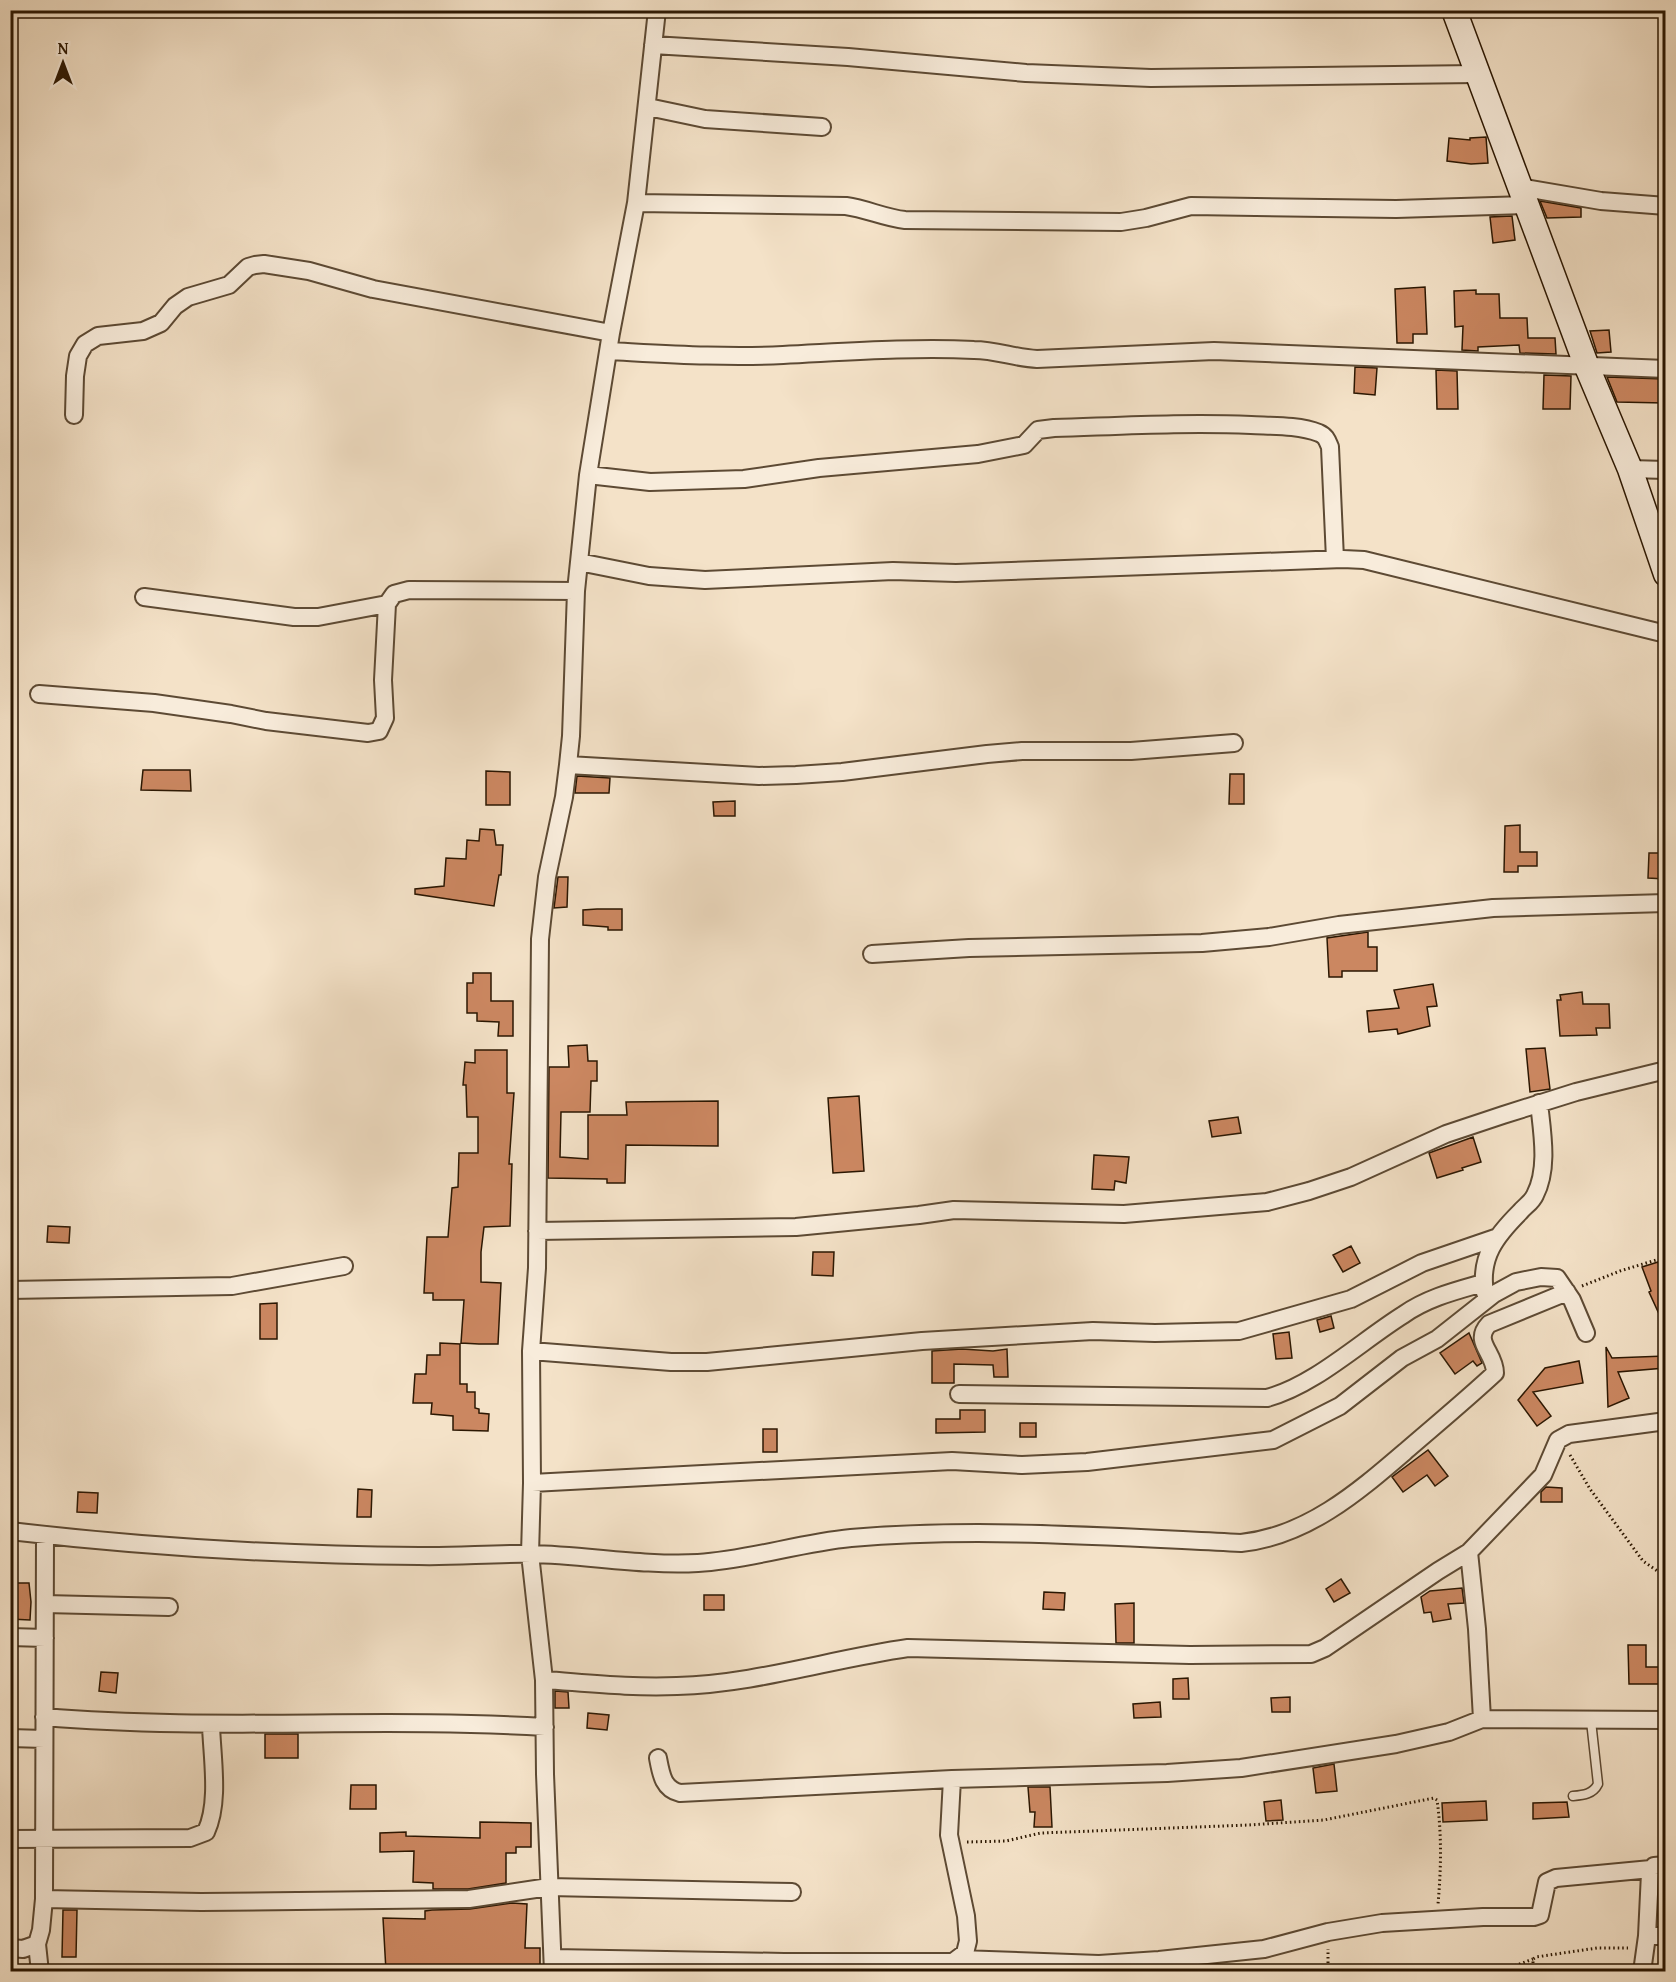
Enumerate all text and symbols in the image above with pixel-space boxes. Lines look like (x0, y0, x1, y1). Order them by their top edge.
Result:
north arrow (33, 33, 93, 93)
text: N (58, 36, 69, 60)

